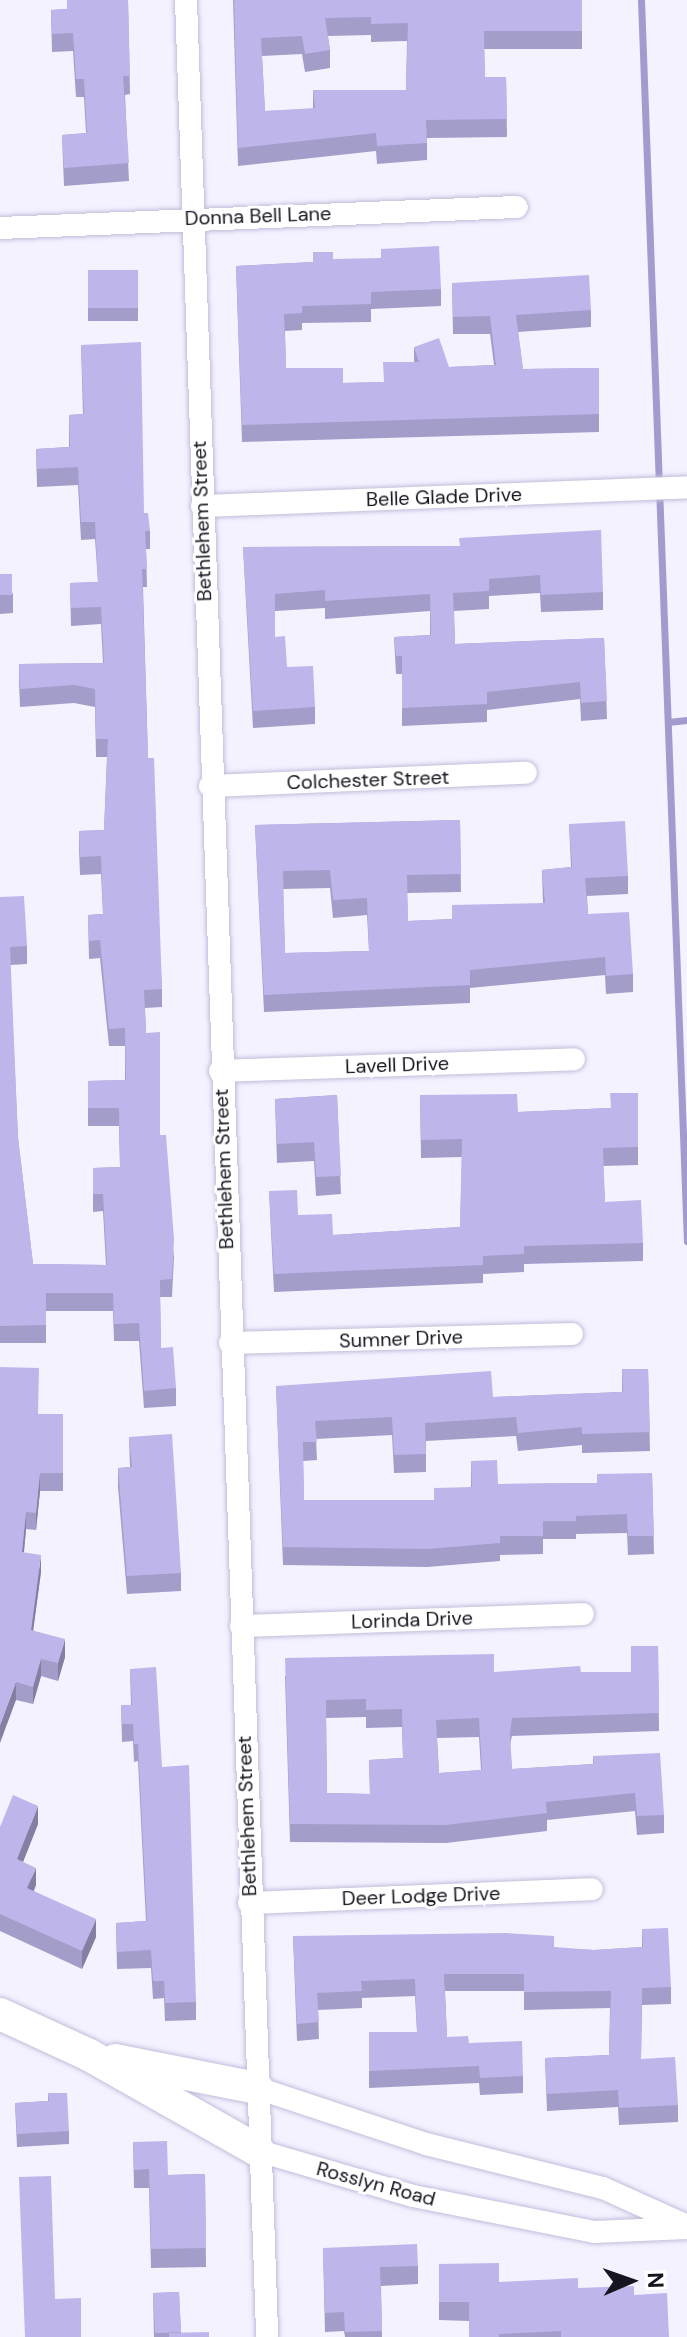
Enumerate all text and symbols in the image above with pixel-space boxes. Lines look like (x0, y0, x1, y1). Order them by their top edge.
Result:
street label: Donna Bell Lane (184, 201, 332, 231)
street label: Bethlehem Street (187, 440, 217, 602)
street label: Belle Glade Drive (366, 482, 522, 512)
street label: Colchester Street (286, 765, 450, 795)
street label: Lavell Drive (345, 1051, 449, 1079)
street label: Bethlehem Street (209, 1088, 239, 1250)
street label: Sumner Drive (339, 1325, 463, 1353)
street label: Lorinda Drive (351, 1606, 473, 1634)
street label: Bethlehem Street (232, 1735, 262, 1897)
street label: Deer Lodge Drive (341, 1881, 501, 1911)
street label: Rosslyn Road (314, 2157, 438, 2211)
north arrow (591, 2241, 671, 2321)
text: N (641, 2272, 670, 2289)

